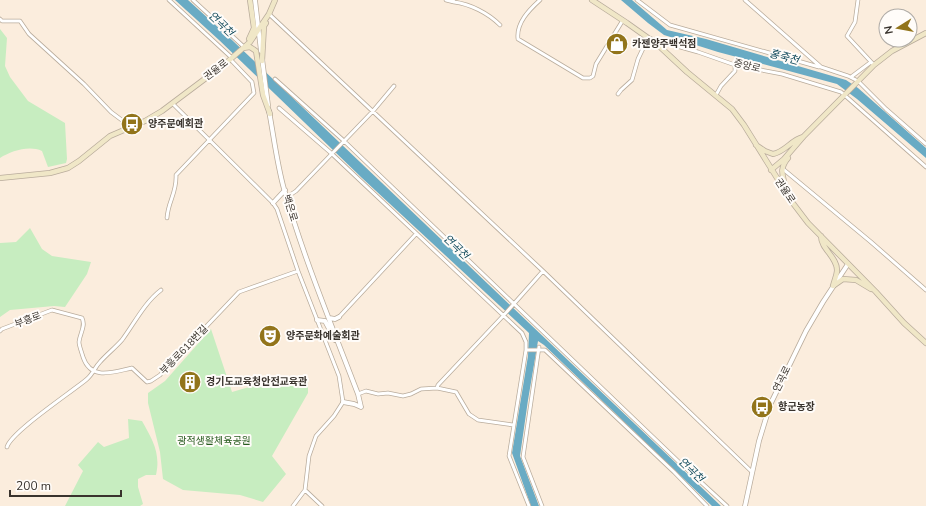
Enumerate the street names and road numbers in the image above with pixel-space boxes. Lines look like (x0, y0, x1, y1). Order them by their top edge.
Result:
street label: 권율로 (201, 56, 231, 84)
street label: 중앙로 (732, 56, 762, 76)
street label: 권율로 (771, 176, 799, 206)
street label: 백은로 (279, 193, 301, 223)
street label: 부흥로 (13, 309, 43, 331)
street label: 부흥로618번길 (157, 322, 211, 378)
street label: 연곡로 (770, 364, 794, 394)

